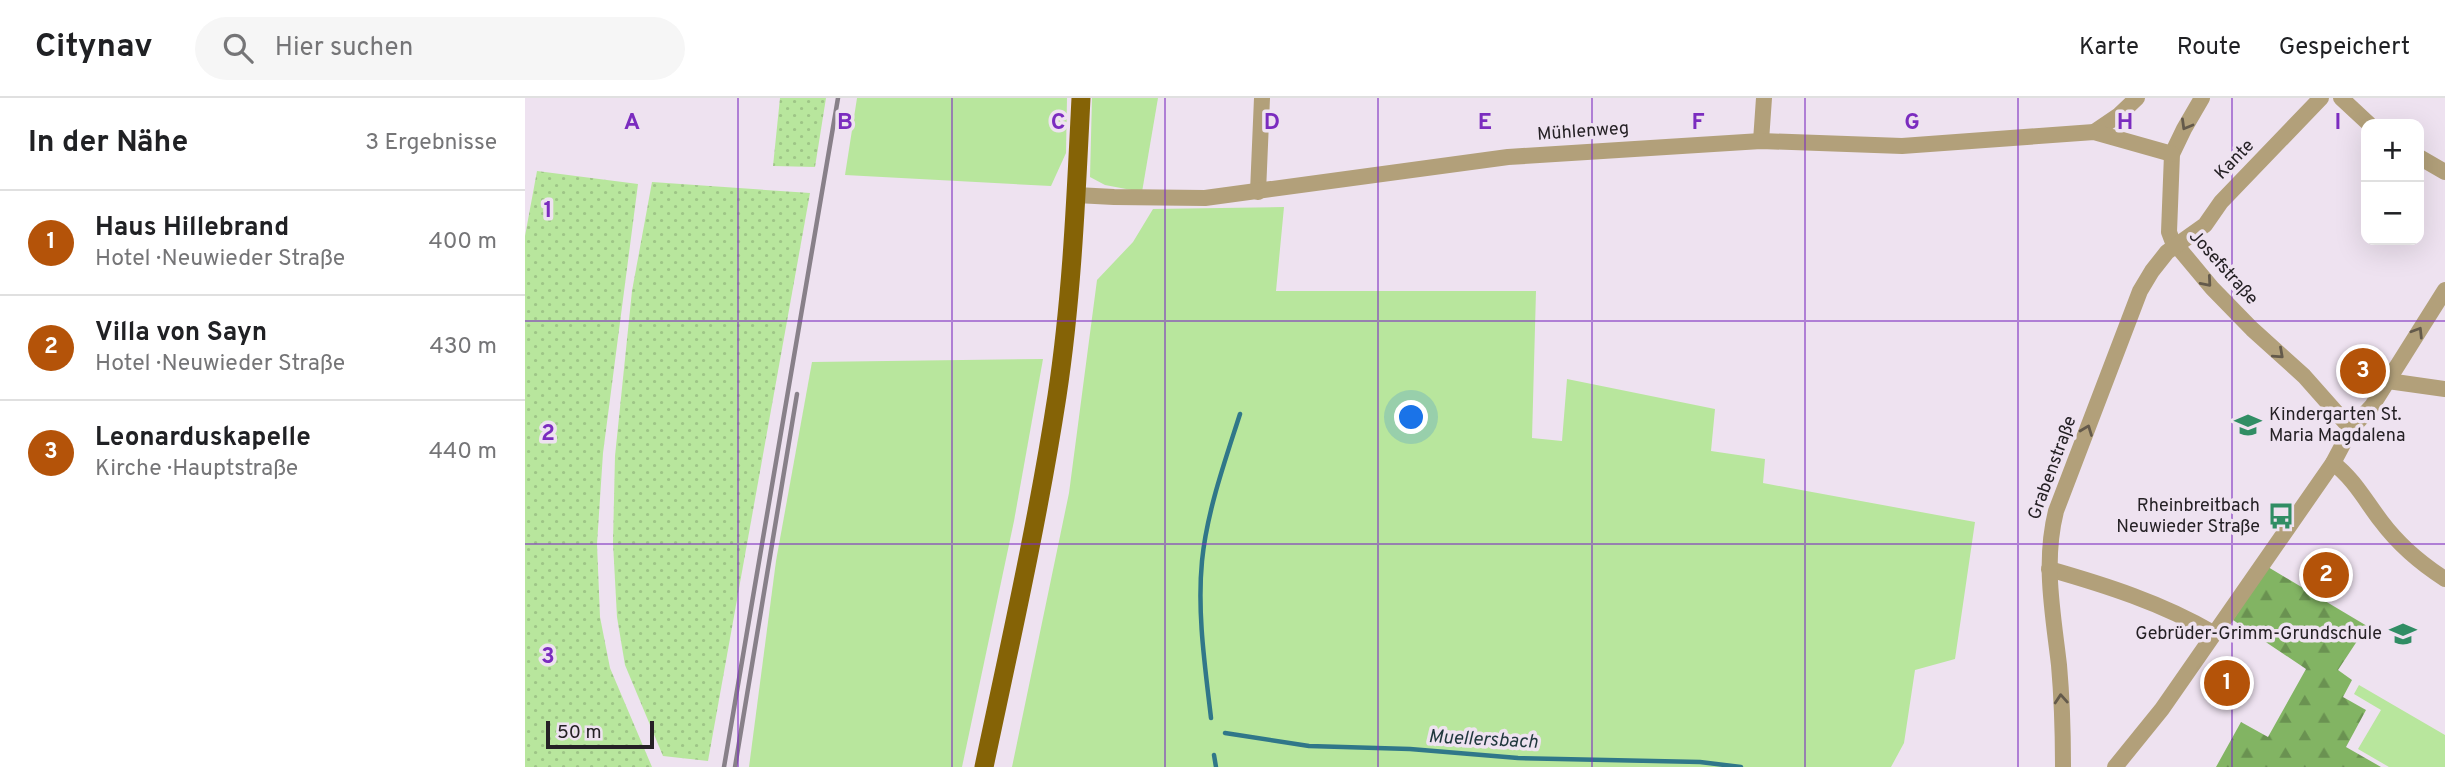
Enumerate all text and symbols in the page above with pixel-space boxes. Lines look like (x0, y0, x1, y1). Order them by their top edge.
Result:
search box (195, 17, 685, 80)
text: Citynav (35, 27, 153, 69)
icon: search (219, 29, 257, 67)
text: Hier suchen (275, 32, 413, 65)
text: Karte (2079, 33, 2139, 63)
text: Route (2177, 33, 2241, 63)
text: Gespeichert (2279, 33, 2410, 63)
text: A (624, 109, 640, 138)
text: B (837, 109, 853, 138)
text: C (1051, 109, 1065, 138)
text: D (1264, 109, 1280, 138)
text: E (1478, 109, 1492, 138)
text: F (1691, 109, 1705, 138)
text: G (1904, 109, 1920, 138)
text: H (2117, 109, 2133, 138)
text: I (2335, 109, 2341, 138)
street label: Mühlenweg (1536, 117, 1630, 147)
one-way arrow (2181, 118, 2194, 131)
map controls (2361, 119, 2424, 245)
button: + (2361, 119, 2424, 182)
text: In der Nähe (28, 125, 188, 162)
text: 3 Ergebnisse (365, 129, 497, 158)
street label: Kante (2210, 135, 2260, 185)
button: − (2361, 182, 2424, 245)
text: 1 (543, 197, 553, 226)
text: Haus Hillebrand (95, 212, 289, 245)
street label: Josefstraße (2183, 226, 2263, 310)
text: 1 (46, 228, 56, 257)
text: 400 m (428, 228, 497, 257)
text: Hotel · Neuwieder Straße (95, 245, 345, 274)
one-way arrow (2199, 274, 2211, 287)
text: Villa von Sayn (95, 317, 267, 350)
one-way arrow (2409, 327, 2422, 340)
text: 2 (44, 333, 58, 362)
text: 430 m (429, 333, 497, 362)
pin: 3 (2340, 345, 2386, 397)
one-way arrow (2271, 346, 2284, 358)
text: Hotel · Neuwieder Straße (95, 350, 345, 379)
your location (1394, 400, 1428, 434)
place label: Kindergarten St. Maria Magdalena (2269, 404, 2405, 448)
school or university icon: Kindergarten St. Maria Magdalena (2233, 410, 2263, 440)
street label: Grabenstraße (2024, 413, 2082, 523)
text: 2 (541, 420, 555, 449)
text: Leonarduskapelle (95, 422, 311, 455)
one-way arrow (2079, 424, 2093, 436)
text: 3 (44, 438, 58, 467)
text: 440 m (429, 438, 497, 467)
text: Kirche · Hauptstraße (95, 455, 298, 484)
place label: Rheinbreitbach Neuwieder Straße (2116, 495, 2260, 539)
bus stop icon: Rheinbreitbach Neuwieder Straße (2266, 501, 2296, 531)
pin: 2 (2303, 549, 2349, 601)
school or university icon: Gebrüder-Grimm-Grundschule (2388, 619, 2418, 649)
place label: Gebrüder-Grimm-Grundschule (2135, 623, 2382, 646)
text: 3 (541, 643, 555, 672)
pin: 1 (2204, 657, 2250, 709)
one-way arrow (2054, 693, 2069, 704)
scale bar (546, 718, 655, 750)
text: 50 m (557, 721, 602, 745)
water label: Muellersbach (1428, 725, 1539, 755)

